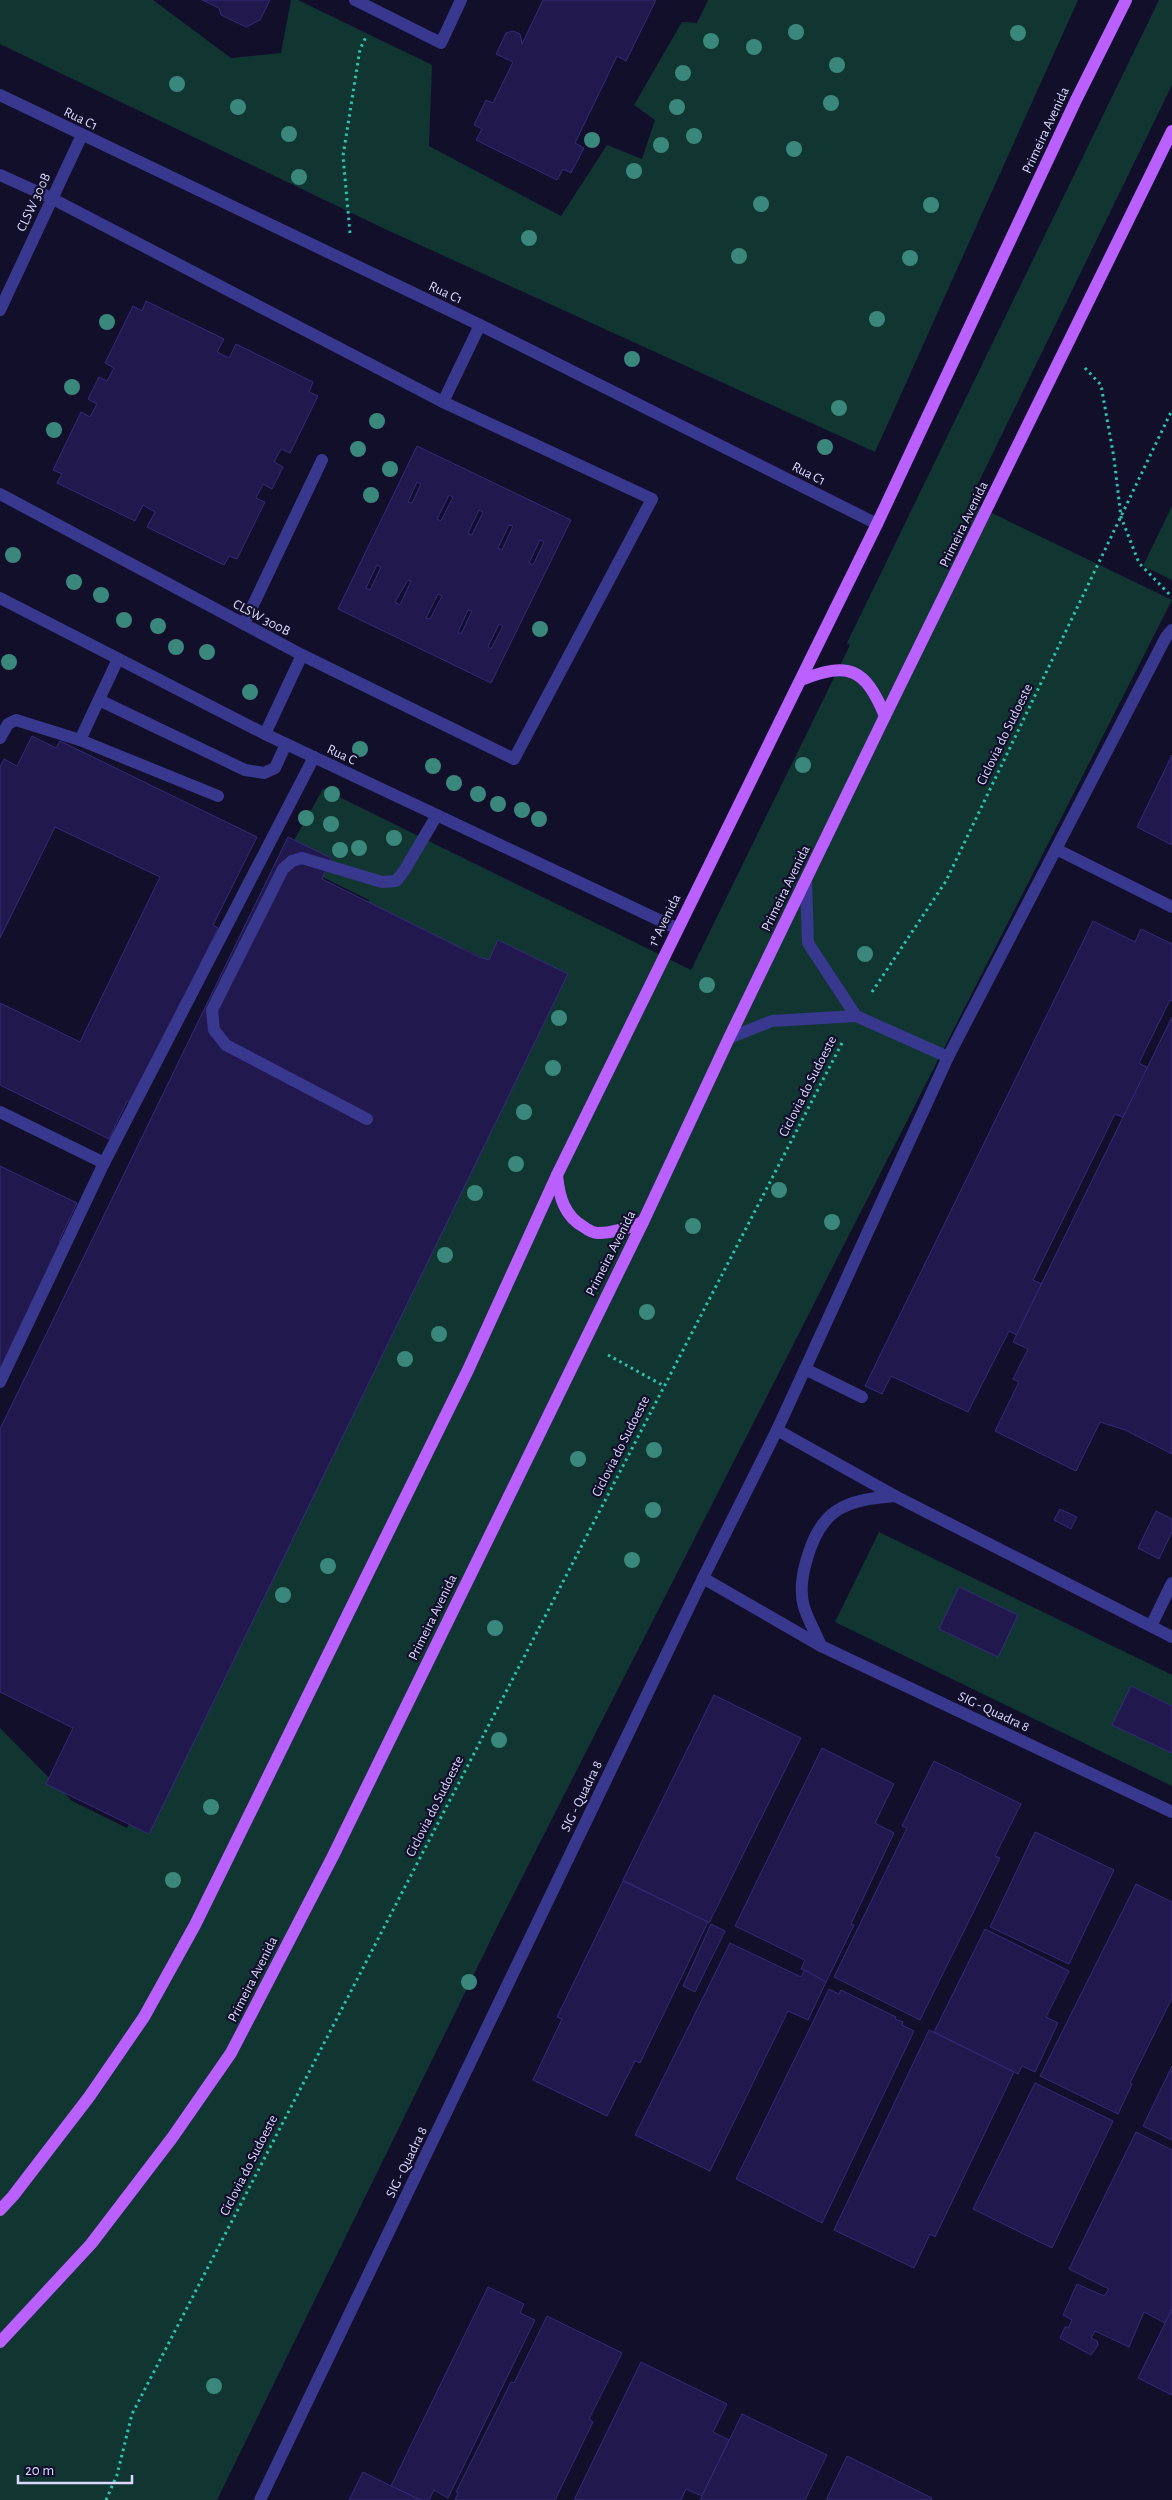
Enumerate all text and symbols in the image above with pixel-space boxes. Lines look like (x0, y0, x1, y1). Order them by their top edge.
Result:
street label: Primeira Avenida (1020, 85, 1072, 176)
street label: Rua C1 (62, 105, 100, 133)
street label: CLSW 300B (14, 171, 53, 234)
street label: Rua C1 (427, 279, 465, 307)
street label: Rua C1 (790, 460, 828, 488)
street label: Primeira Avenida (937, 479, 991, 570)
street label: CLSW 300B (231, 597, 292, 639)
street label: Ciclovia do Sudoeste (974, 682, 1036, 787)
street label: Rua C (325, 742, 358, 768)
street label: Primeira Avenida (759, 843, 813, 934)
street label: 1ª Avenida (646, 892, 684, 949)
street label: Ciclovia do Sudoeste (776, 1034, 839, 1139)
street label: Primeira Avenida (583, 1208, 639, 1298)
street label: Ciclovia do Sudoeste (589, 1394, 652, 1499)
street label: Primeira Avenida (406, 1572, 460, 1663)
street label: SIG - Quadra 8 (956, 1689, 1031, 1735)
street label: Ciclovia do Sudoeste (403, 1754, 466, 1859)
street label: SIG - Quadra 8 (559, 1759, 605, 1834)
street label: Primeira Avenida (225, 1934, 281, 2024)
street label: Ciclovia do Sudoeste (217, 2113, 280, 2218)
street label: SIG - Quadra 8 (384, 2125, 430, 2200)
scale bar (18, 2452, 131, 2484)
text: 20 m (25, 2463, 54, 2478)

